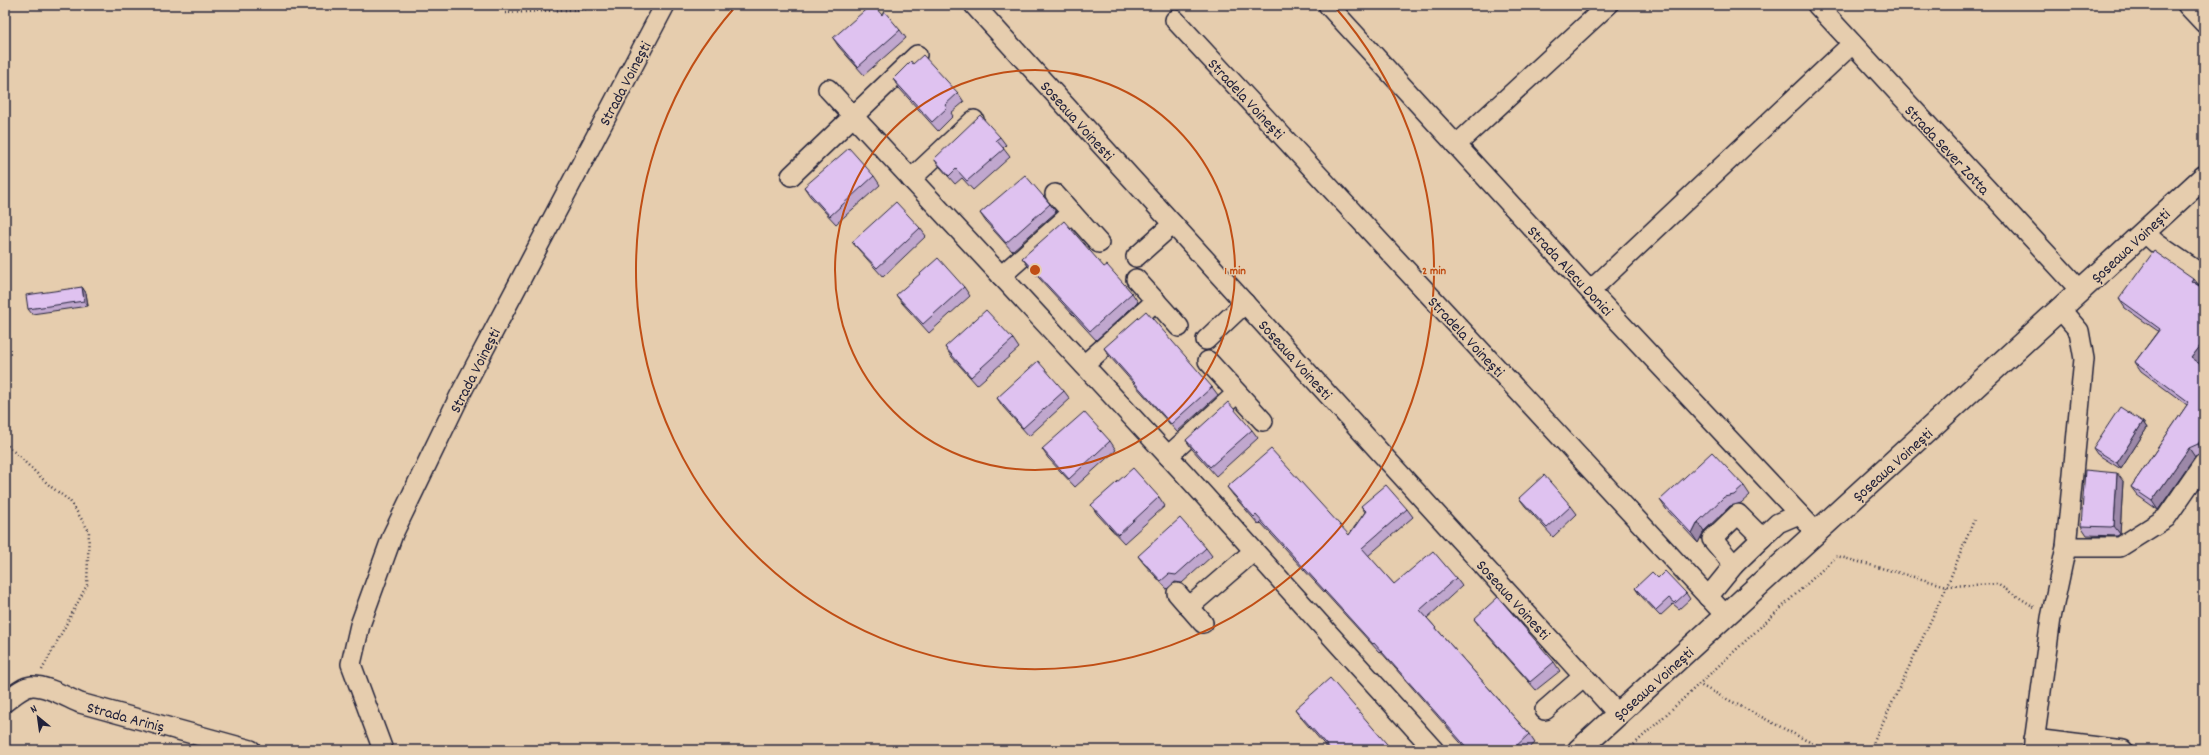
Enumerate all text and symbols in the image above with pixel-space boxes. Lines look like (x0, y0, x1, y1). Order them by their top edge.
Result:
street label: Strada Voinești (594, 38, 658, 131)
street label: Stradela Voinești (1201, 54, 1289, 146)
street label: Soseaua Voinesti (1034, 76, 1119, 167)
street label: Strada Sever Zotta (1898, 100, 1994, 201)
street label: Șoseaua Voinești (2087, 204, 2176, 290)
street label: Strada Alecu Donici (1521, 221, 1617, 322)
centre of rings (1028, 263, 1042, 277)
text: 1 min (1224, 263, 1246, 280)
text: 2 min (1422, 263, 1446, 280)
street label: Stradela Voinești (1421, 292, 1509, 384)
street label: Soseaua Voinesti (1252, 315, 1337, 406)
street label: Strada Voinești (445, 325, 508, 418)
street label: Șoseaua Voinești (1849, 424, 1939, 508)
street label: Soseaua Voinesti (1470, 555, 1555, 646)
street label: Șoseaua Voinești (1610, 643, 1700, 727)
north arrow (18, 697, 58, 737)
street label: Strada Ariniș (84, 697, 167, 740)
text: N (28, 701, 41, 718)

